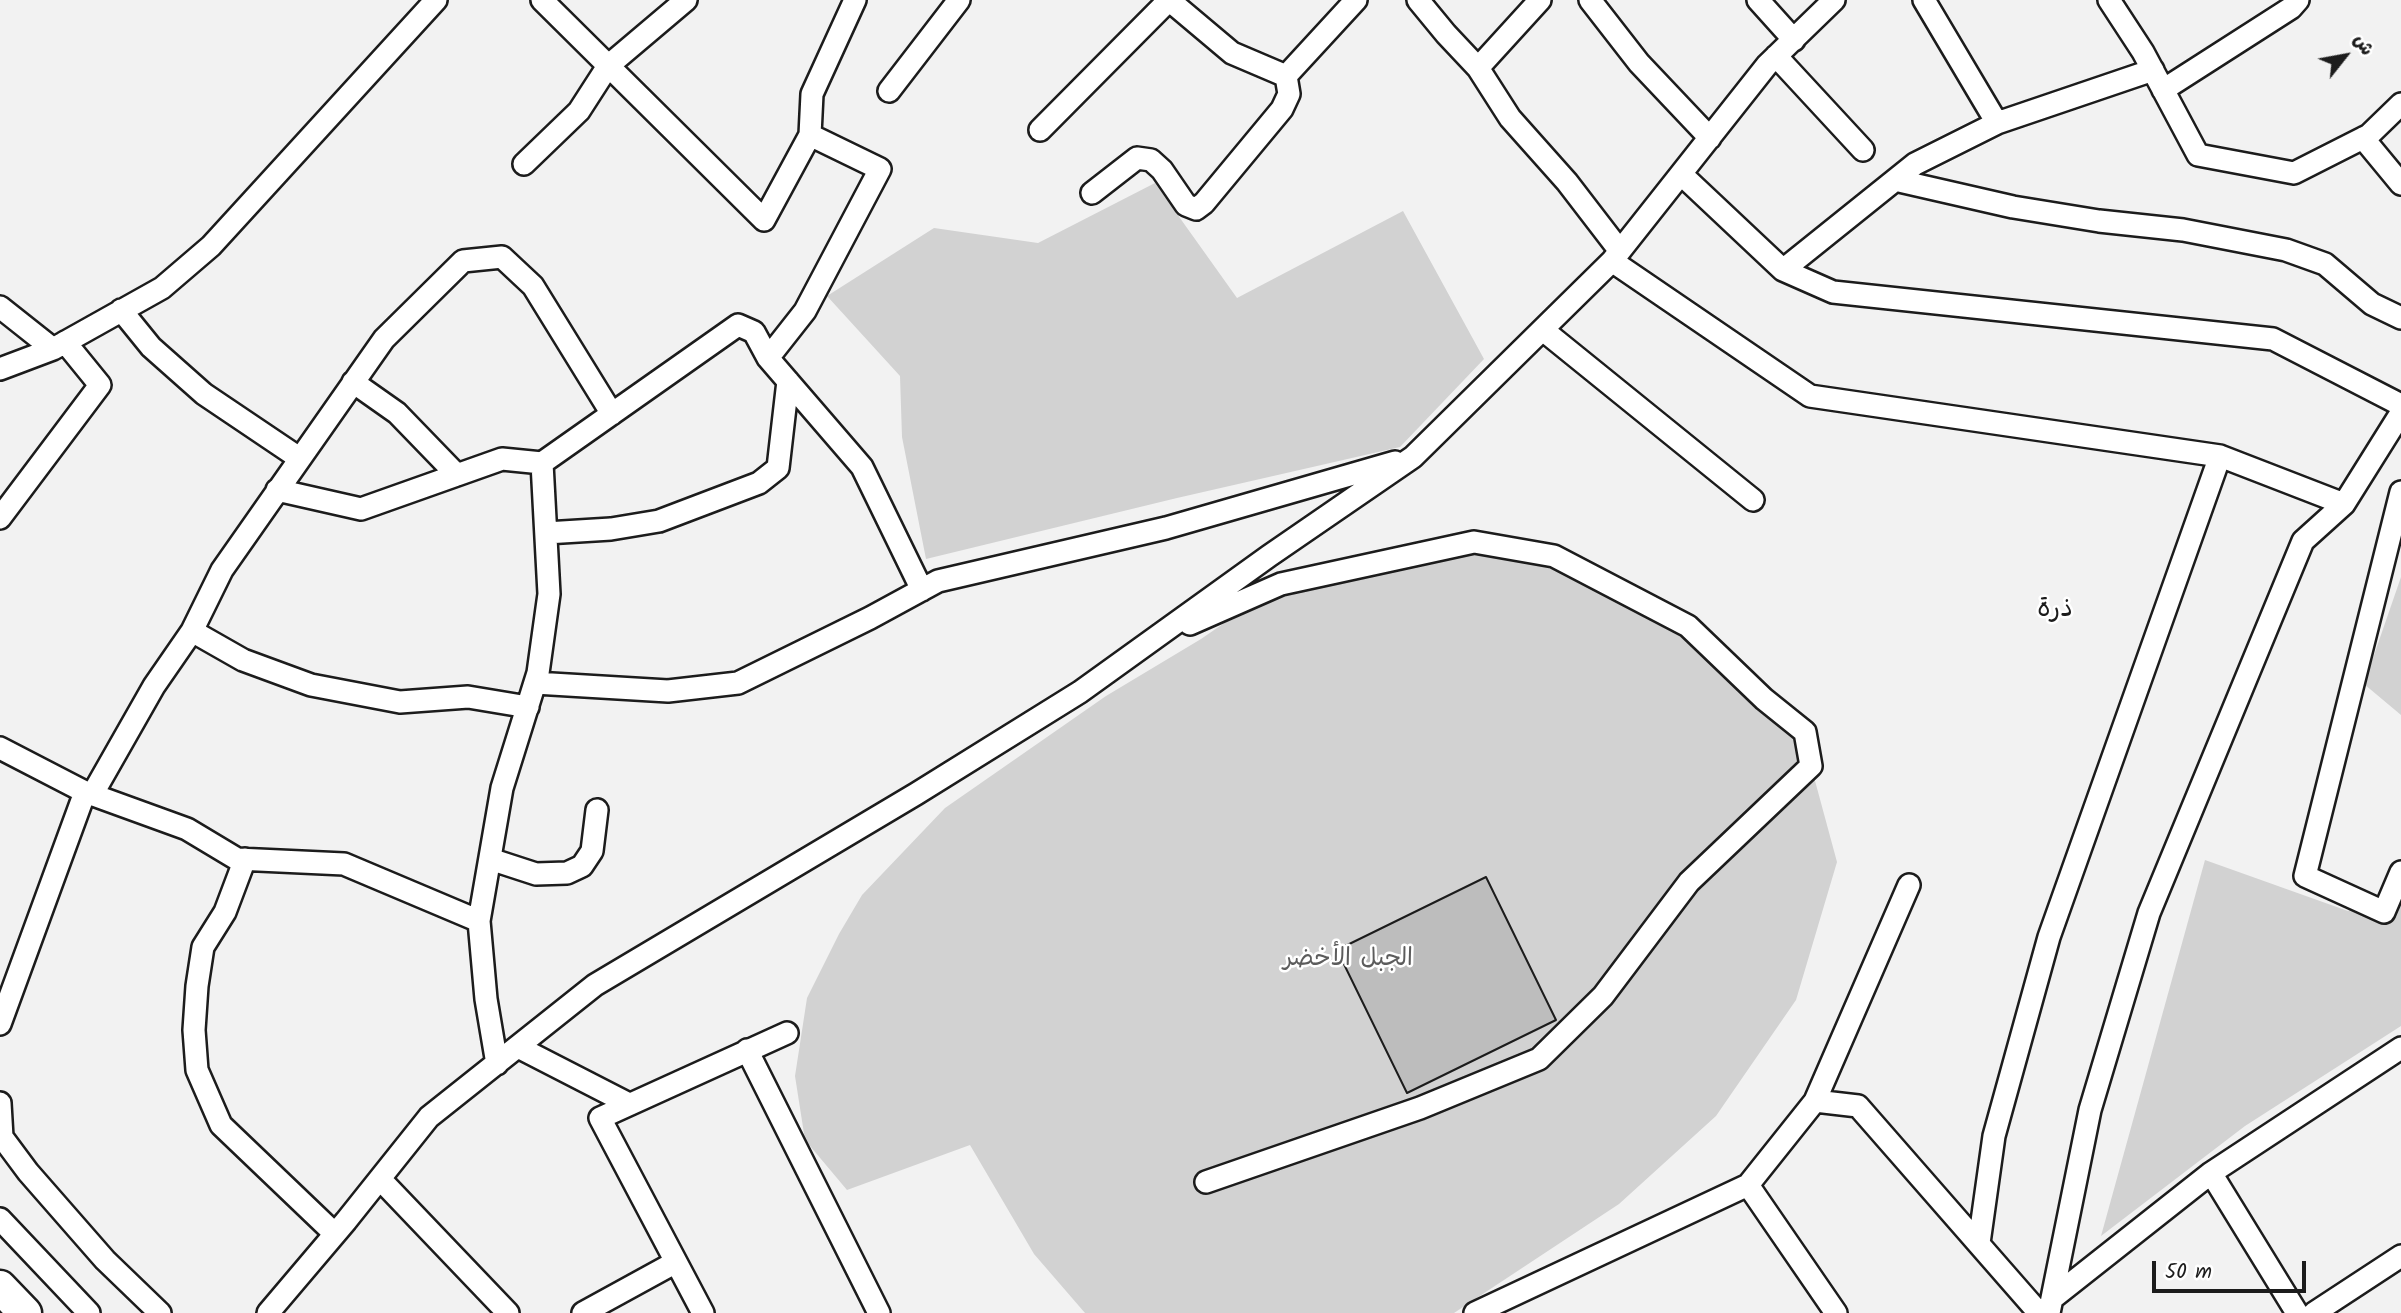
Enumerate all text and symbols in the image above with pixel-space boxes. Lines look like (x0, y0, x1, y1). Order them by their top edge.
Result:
north arrow (2310, 21, 2380, 91)
text: ش (2345, 28, 2381, 62)
district label: ذرة (2037, 596, 2073, 628)
park label: الجبل الأخضر (1283, 947, 1413, 975)
scale bar (2156, 1246, 2310, 1290)
text: 50 m (2165, 1256, 2212, 1289)

